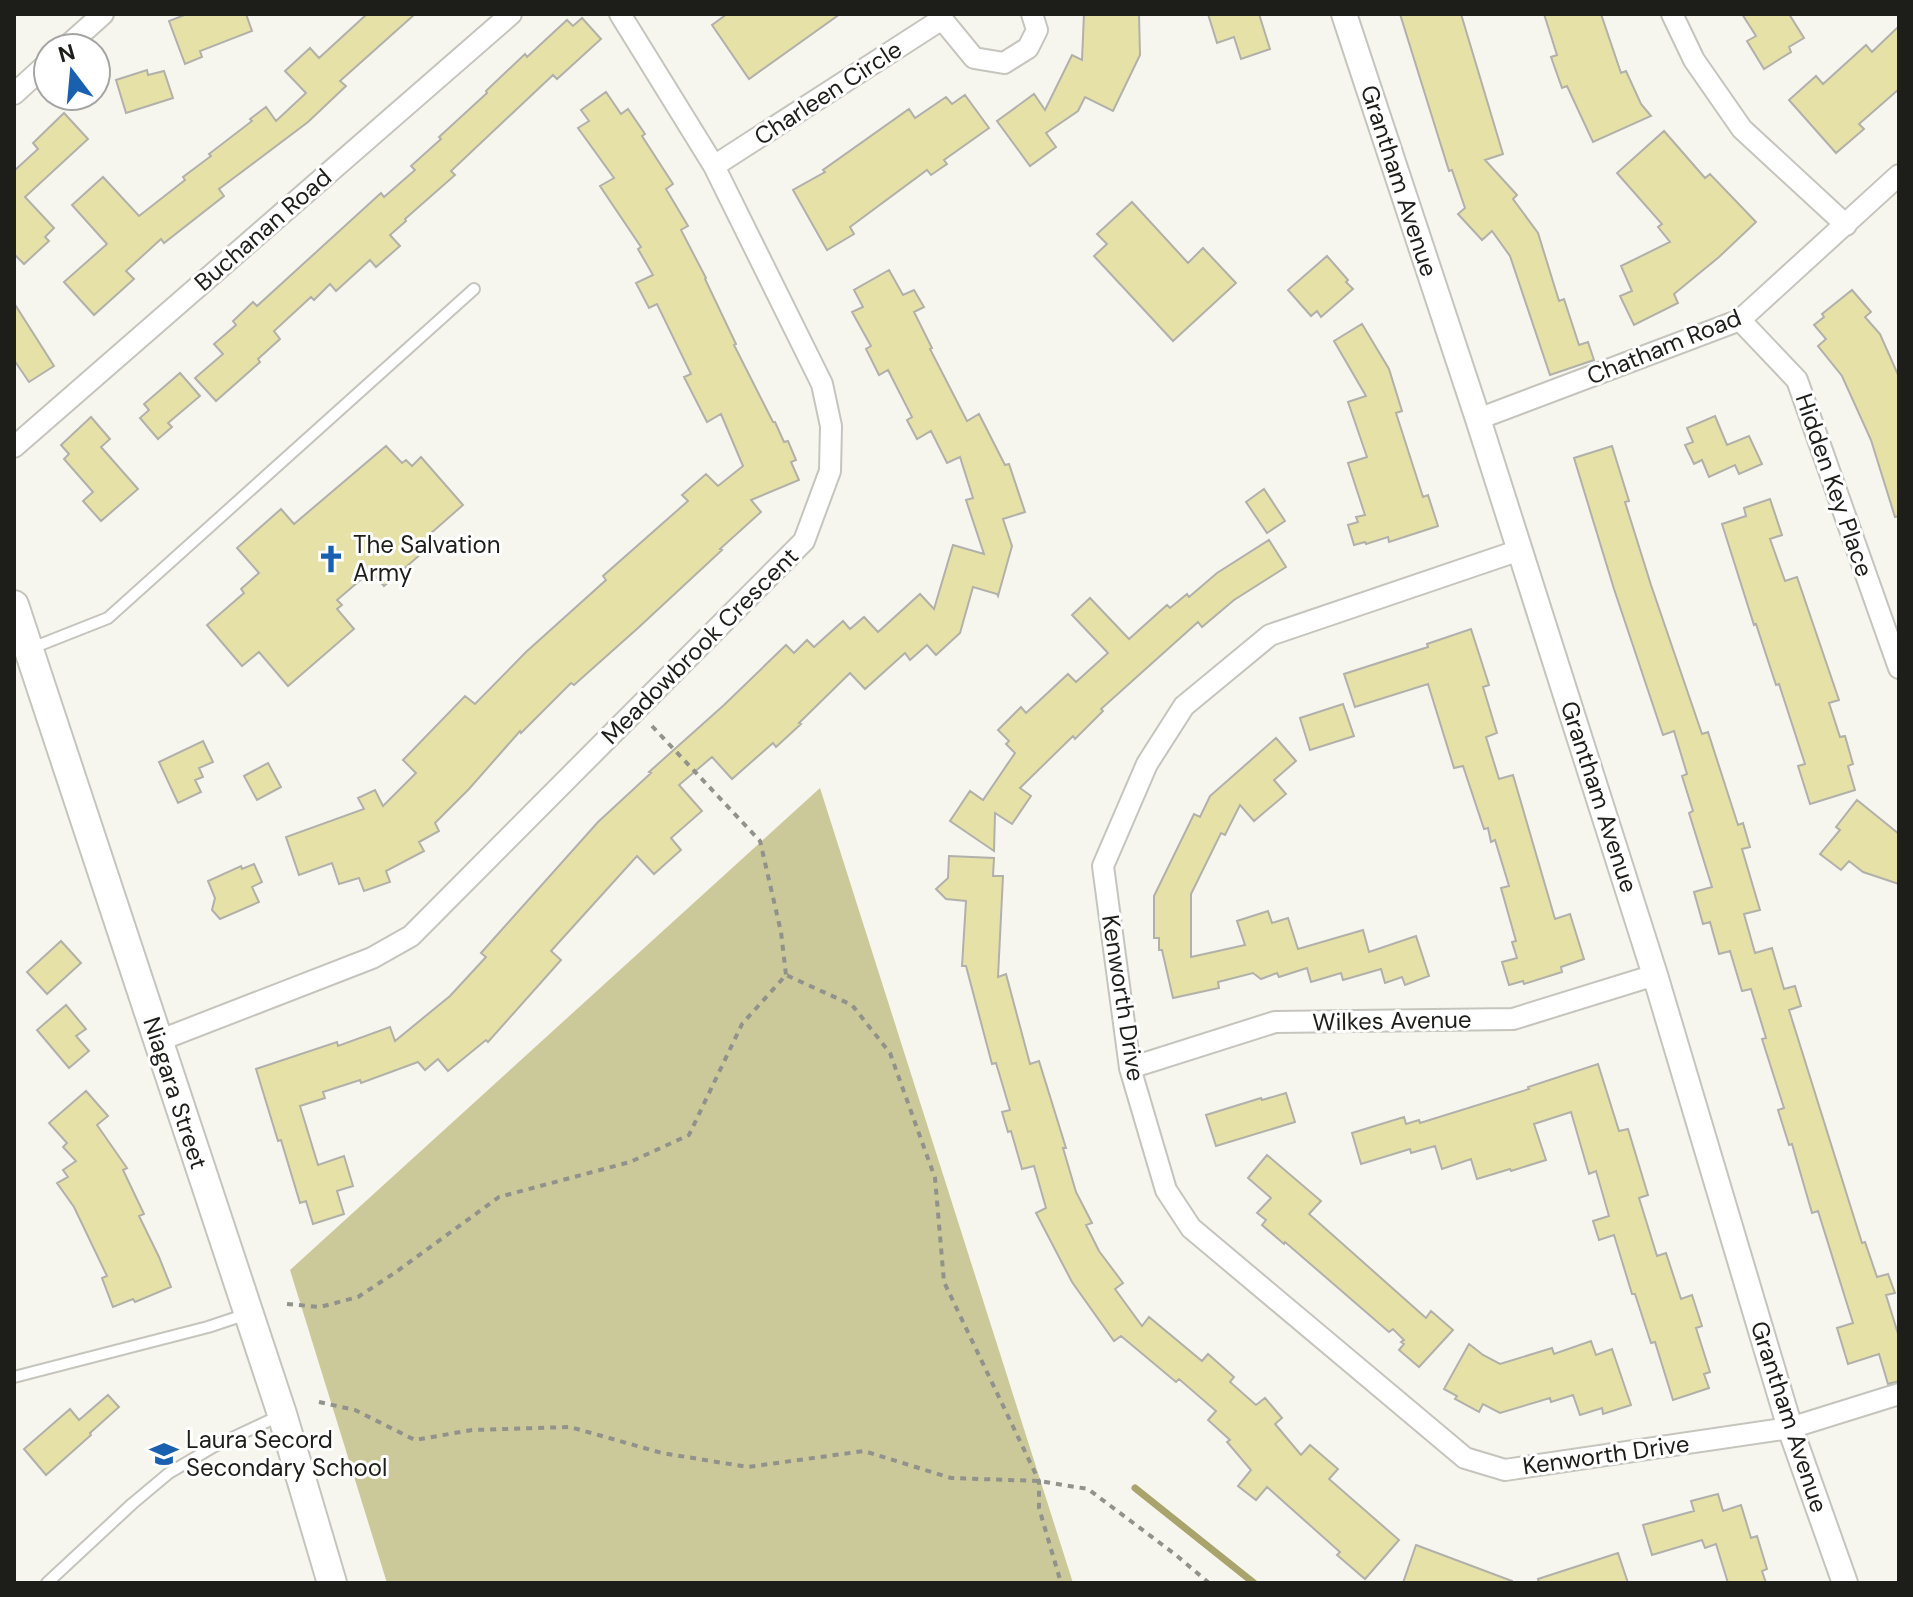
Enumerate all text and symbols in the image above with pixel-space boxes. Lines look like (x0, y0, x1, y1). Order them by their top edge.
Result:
north arrow (32, 32, 112, 112)
street label: Charleen Circle (748, 33, 907, 152)
text: N (55, 37, 78, 69)
street label: Grantham Avenue (1354, 81, 1445, 281)
street label: Buchanan Road (188, 162, 338, 298)
street label: Chatham Road (1582, 302, 1745, 392)
street label: Hidden Key Place (1789, 389, 1880, 581)
place label: The Salvation Army (353, 529, 501, 588)
street label: Meadowbrook Crescent (595, 541, 805, 751)
church icon: The Salvation Army (316, 544, 346, 574)
street label: Grantham Avenue (1554, 697, 1645, 897)
street label: Kenworth Drive (1095, 913, 1152, 1083)
street label: Wilkes Avenue (1312, 1004, 1472, 1037)
street label: Niagara Street (136, 1013, 215, 1173)
street label: Grantham Avenue (1744, 1317, 1835, 1517)
place label: Laura Secord Secondary School (186, 1424, 387, 1483)
street label: Kenworth Drive (1521, 1427, 1691, 1482)
school or university icon: Laura Secord Secondary School (149, 1439, 179, 1469)

